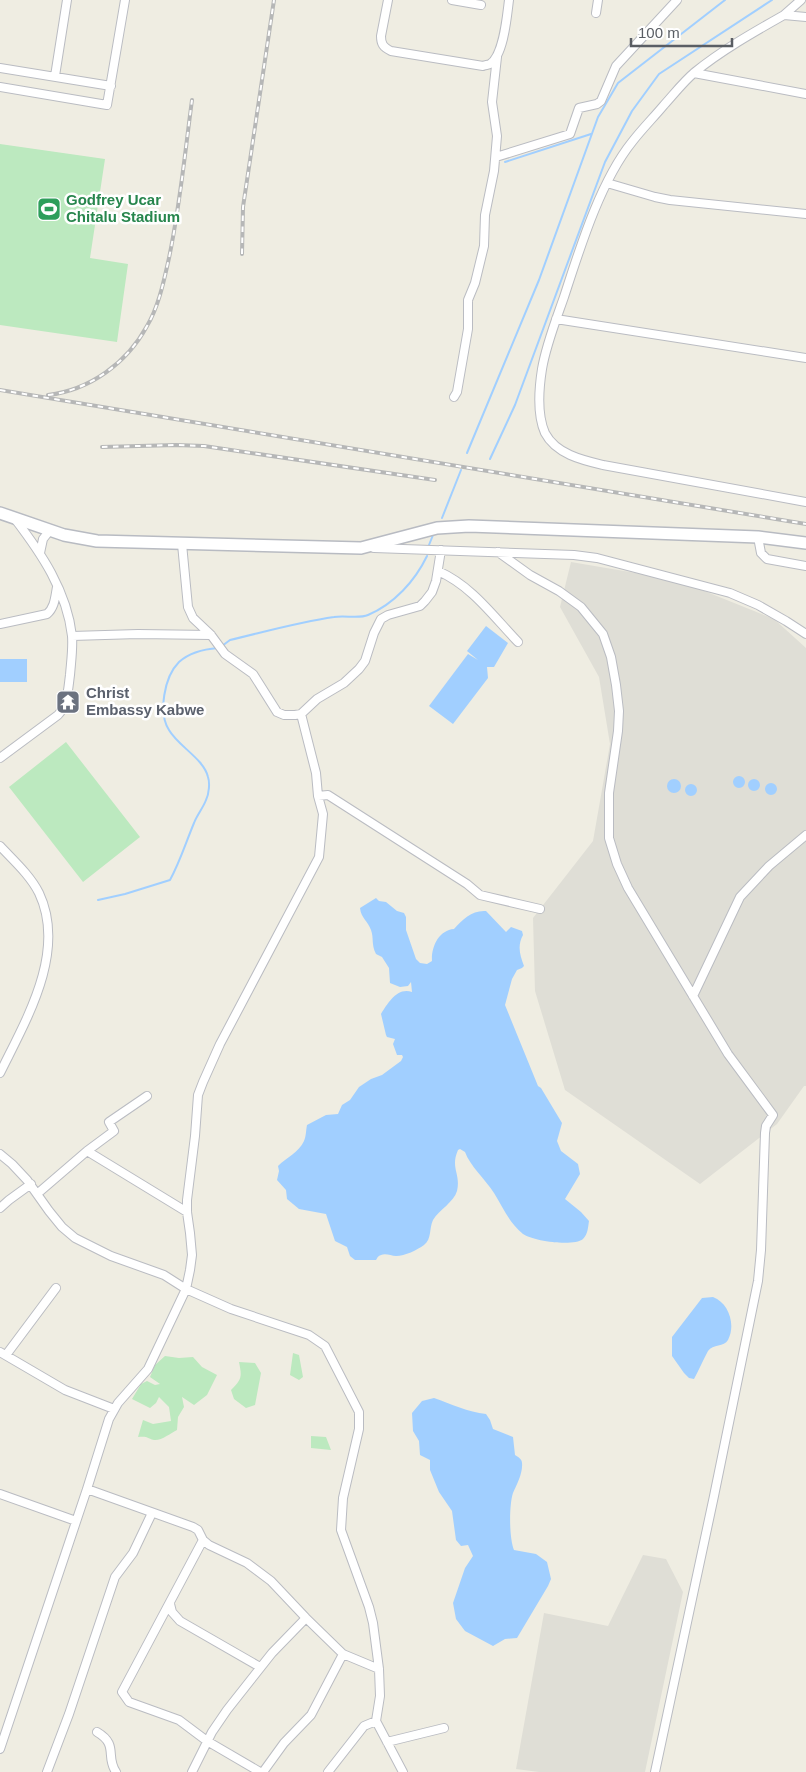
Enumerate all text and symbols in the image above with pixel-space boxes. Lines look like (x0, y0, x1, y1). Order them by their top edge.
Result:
scale bar (631, 15, 732, 47)
text: 100 m (638, 24, 680, 41)
place label: Godfrey Ucar Chitalu Stadium (66, 191, 180, 225)
sports icon: Godfrey Ucar Chitalu Stadium (36, 196, 62, 222)
place label: Christ Embassy Kabwe (86, 684, 204, 718)
temple icon: Christ Embassy Kabwe (55, 689, 81, 715)

